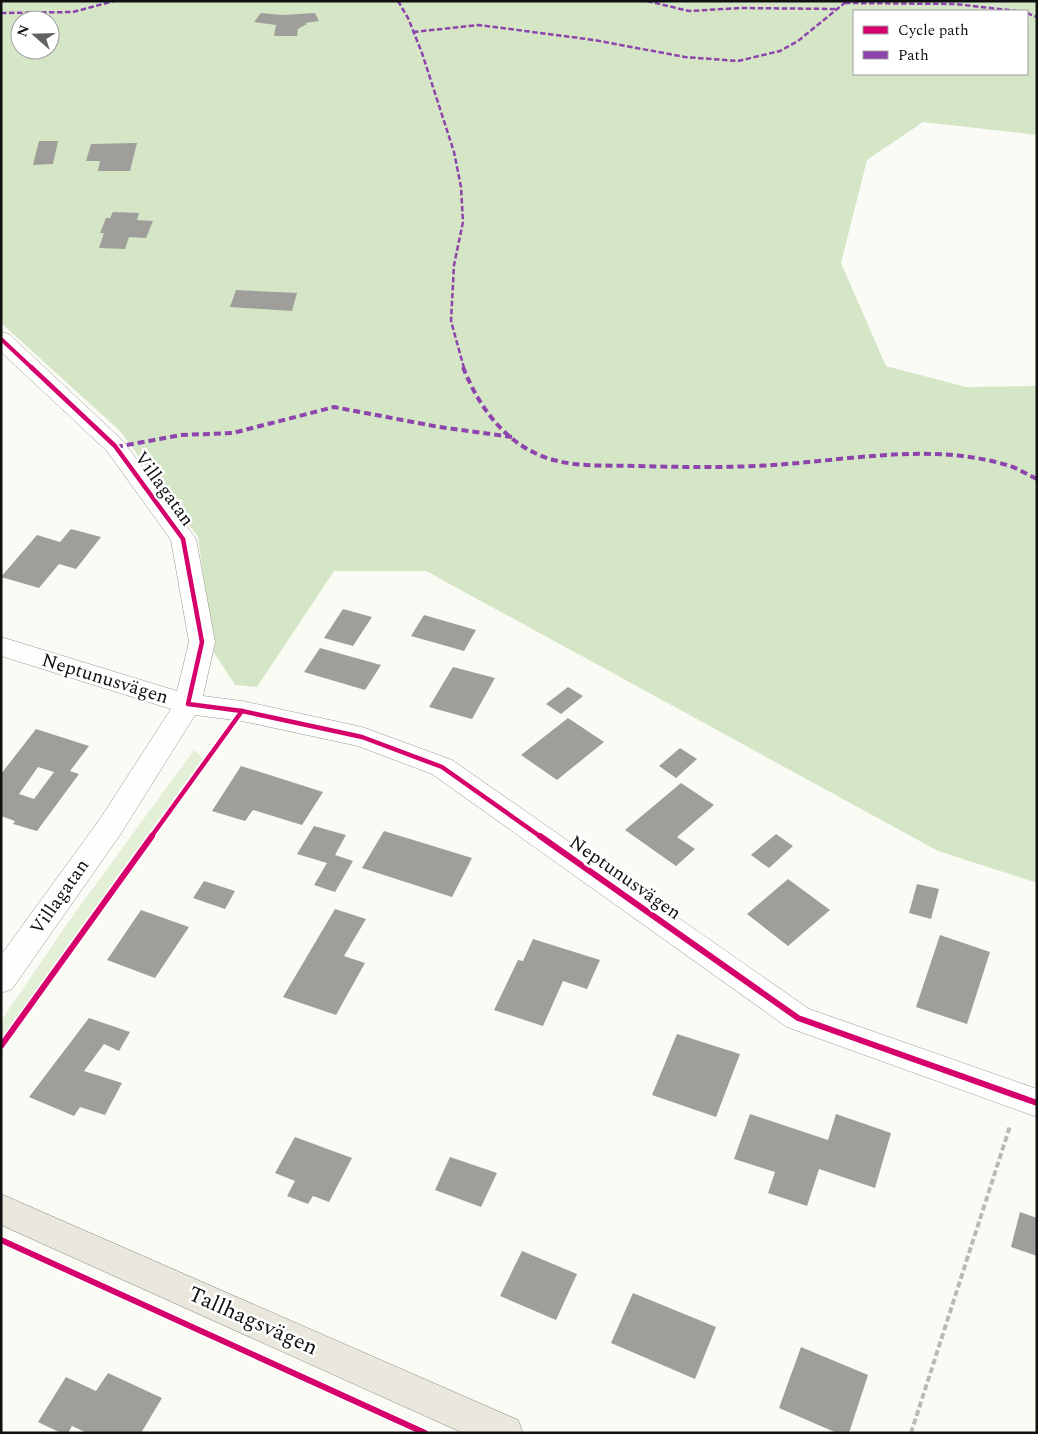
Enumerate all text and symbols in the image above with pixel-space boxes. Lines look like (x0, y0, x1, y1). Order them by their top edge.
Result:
north arrow (10, 10, 60, 60)
legend (853, 10, 1028, 75)
text: Cycle path (898, 19, 969, 42)
text: N (11, 22, 35, 40)
text: Path (898, 44, 929, 67)
street label: Villagatan (127, 445, 201, 533)
street label: Neptunusvägen (38, 646, 172, 712)
street label: Neptunusvägen (563, 828, 687, 928)
street label: Villagatan (23, 853, 97, 941)
street label: Tallhagsvägen (183, 1278, 323, 1364)

